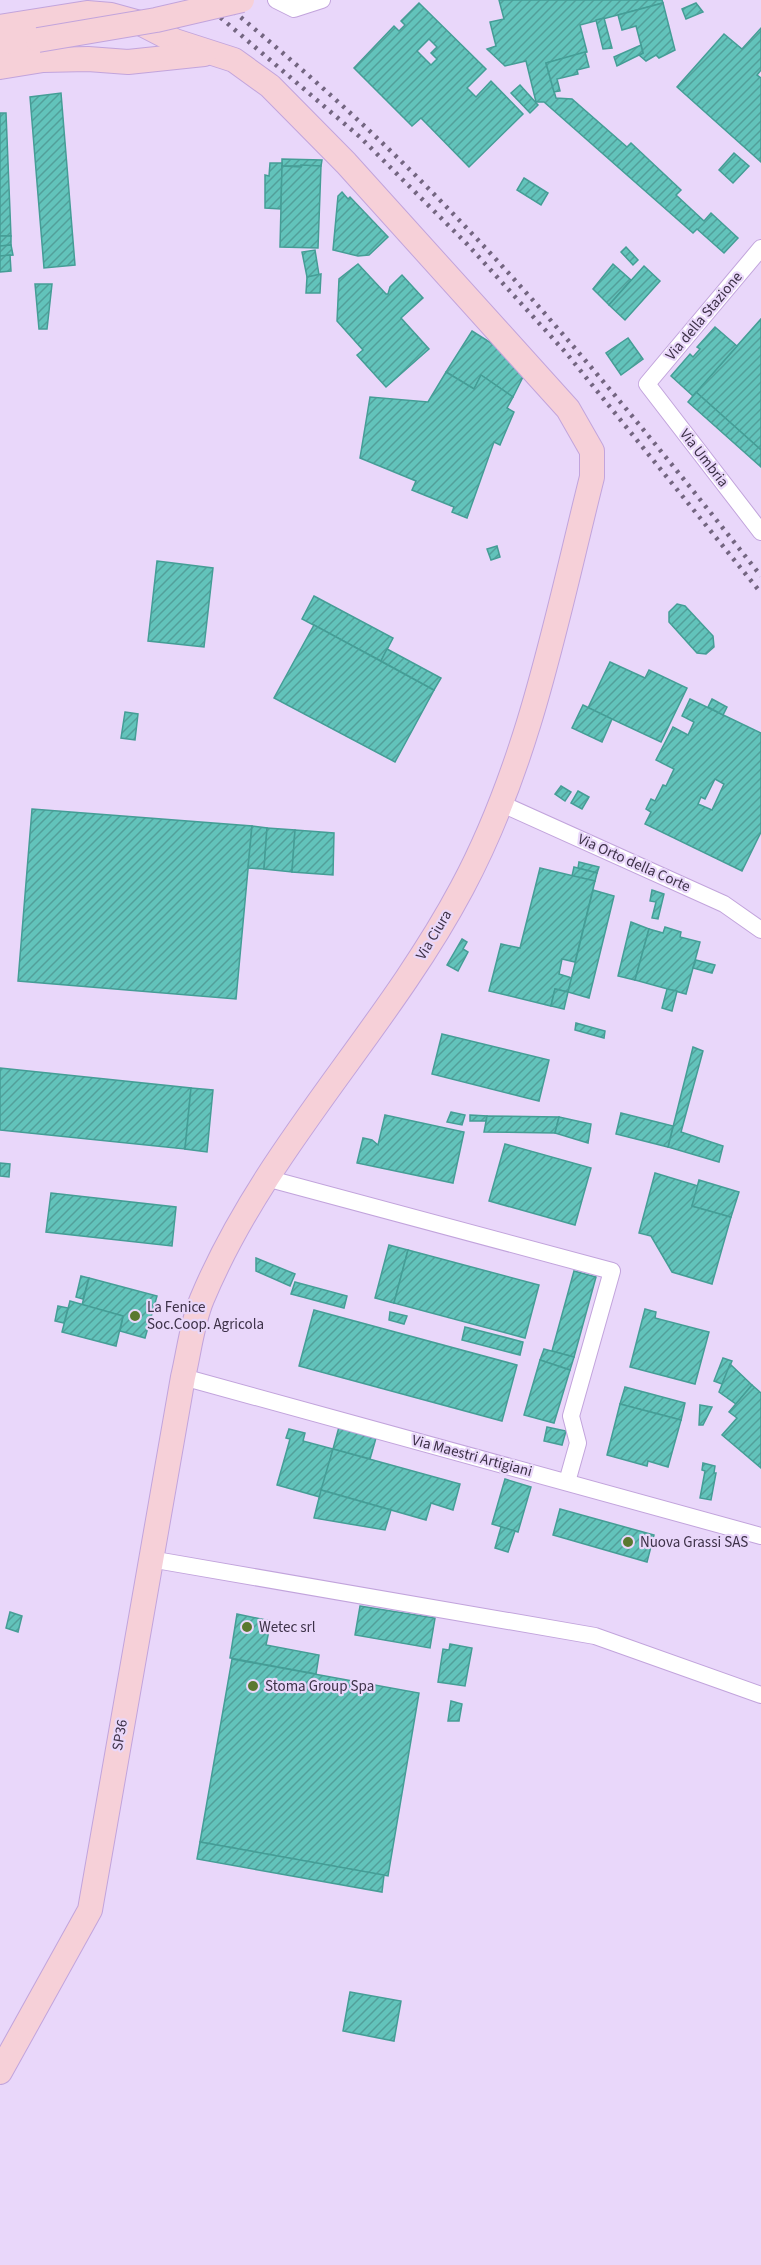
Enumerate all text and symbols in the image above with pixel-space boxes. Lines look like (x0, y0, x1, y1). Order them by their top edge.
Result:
street label: Via della Stazione (661, 267, 747, 365)
street label: Via Umbria (675, 424, 733, 492)
street label: Via Orto della Corte (574, 829, 694, 897)
street label: Via Ciura (411, 906, 457, 964)
place label: La Fenice Soc.Coop. Agricola (147, 1297, 264, 1335)
marker: La Fenice Soc.Coop. Agricola (128, 1309, 142, 1323)
street label: Via Maestri Artigiani (410, 1430, 534, 1482)
place label: Nuova Grassi SAS (640, 1532, 748, 1553)
marker: Nuova Grassi SAS (621, 1535, 635, 1549)
place label: Wetec srl (259, 1617, 316, 1638)
marker: Wetec srl (240, 1620, 254, 1634)
place label: Stoma Group Spa (265, 1676, 374, 1697)
marker: Stoma Group Spa (246, 1679, 260, 1693)
street label: SP36 (107, 1718, 133, 1752)

